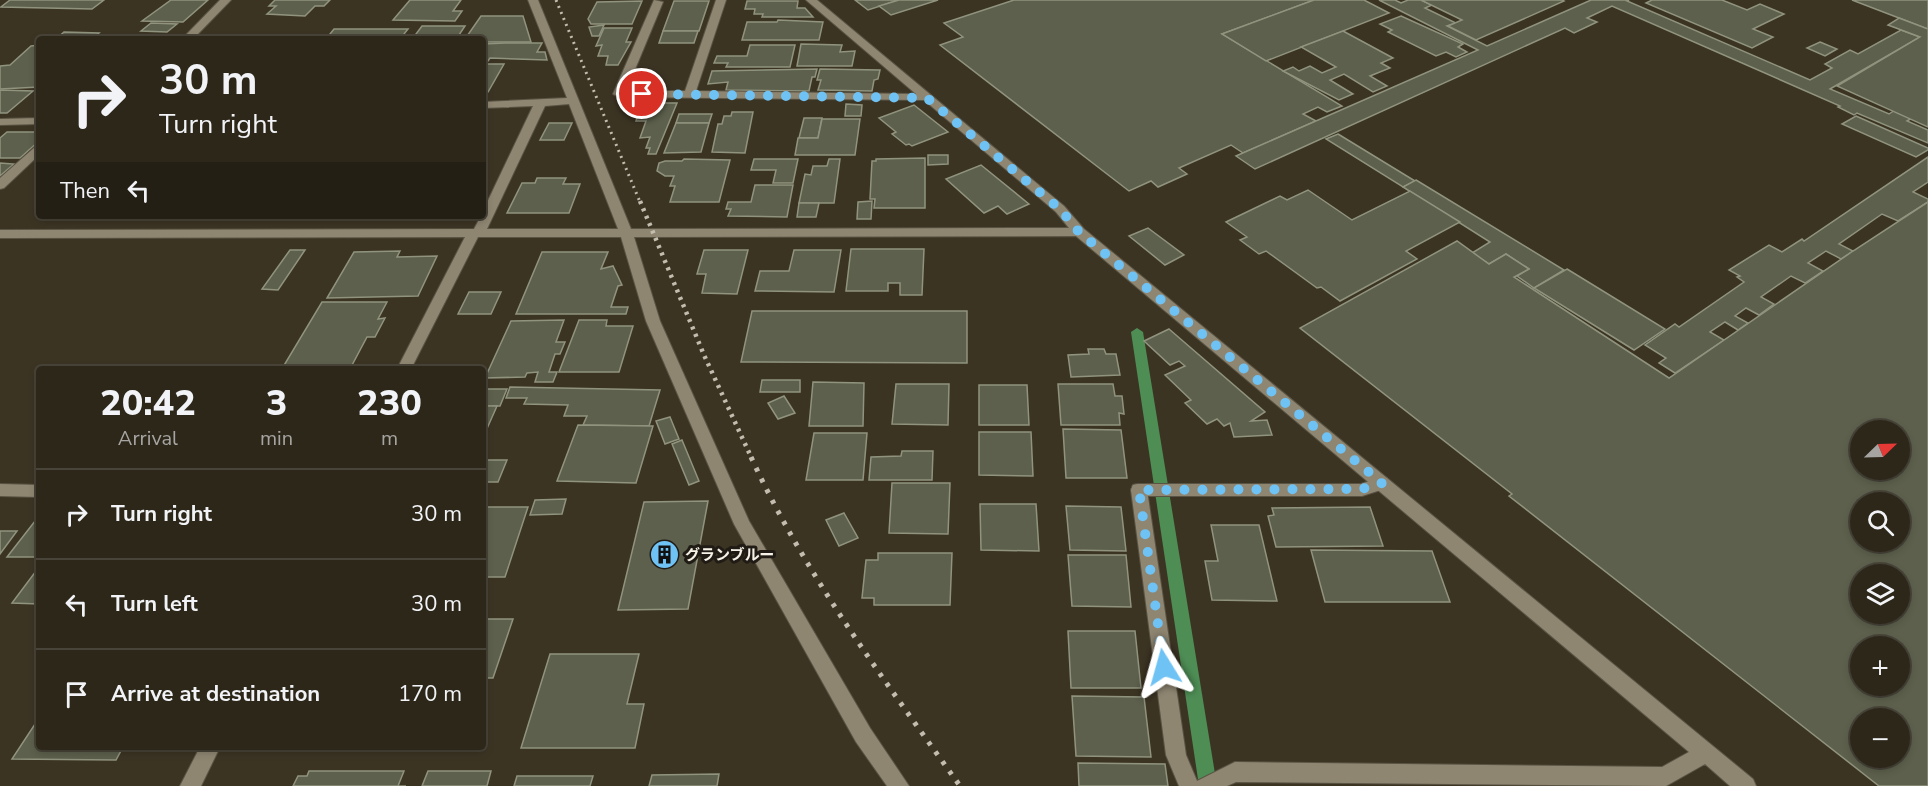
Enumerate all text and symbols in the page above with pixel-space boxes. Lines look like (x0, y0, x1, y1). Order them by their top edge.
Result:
text: 30 m (159, 52, 258, 109)
icon: right (60, 60, 138, 138)
pin (616, 68, 667, 119)
icon: arrive (625, 77, 658, 110)
text: Turn right (159, 106, 277, 143)
icon: left (122, 174, 155, 207)
text: Then (60, 176, 110, 206)
text: 20:42 (100, 379, 196, 428)
text: 3 (266, 379, 287, 428)
text: 230 (357, 379, 422, 428)
north arrow (1850, 420, 1910, 480)
map controls (1850, 420, 1910, 768)
text: Arrival (118, 425, 178, 452)
text: min (260, 425, 293, 452)
text: m (381, 425, 398, 452)
button: search (1850, 492, 1910, 552)
icon: right (60, 498, 93, 531)
text: Turn right (111, 499, 212, 529)
text: 30 m (411, 499, 462, 529)
building icon: グランブルー (648, 539, 680, 571)
place label: グランブルー (685, 545, 775, 565)
button: layers (1850, 564, 1910, 624)
icon: left (60, 588, 93, 621)
text: Turn left (111, 589, 198, 619)
text: 30 m (411, 589, 462, 619)
position arrow (1132, 635, 1196, 699)
button: + (1850, 636, 1910, 696)
icon: arrive (60, 678, 93, 711)
text: Arrive at destination (111, 679, 320, 709)
text: 170 m (398, 679, 462, 709)
button: − (1850, 708, 1910, 768)

